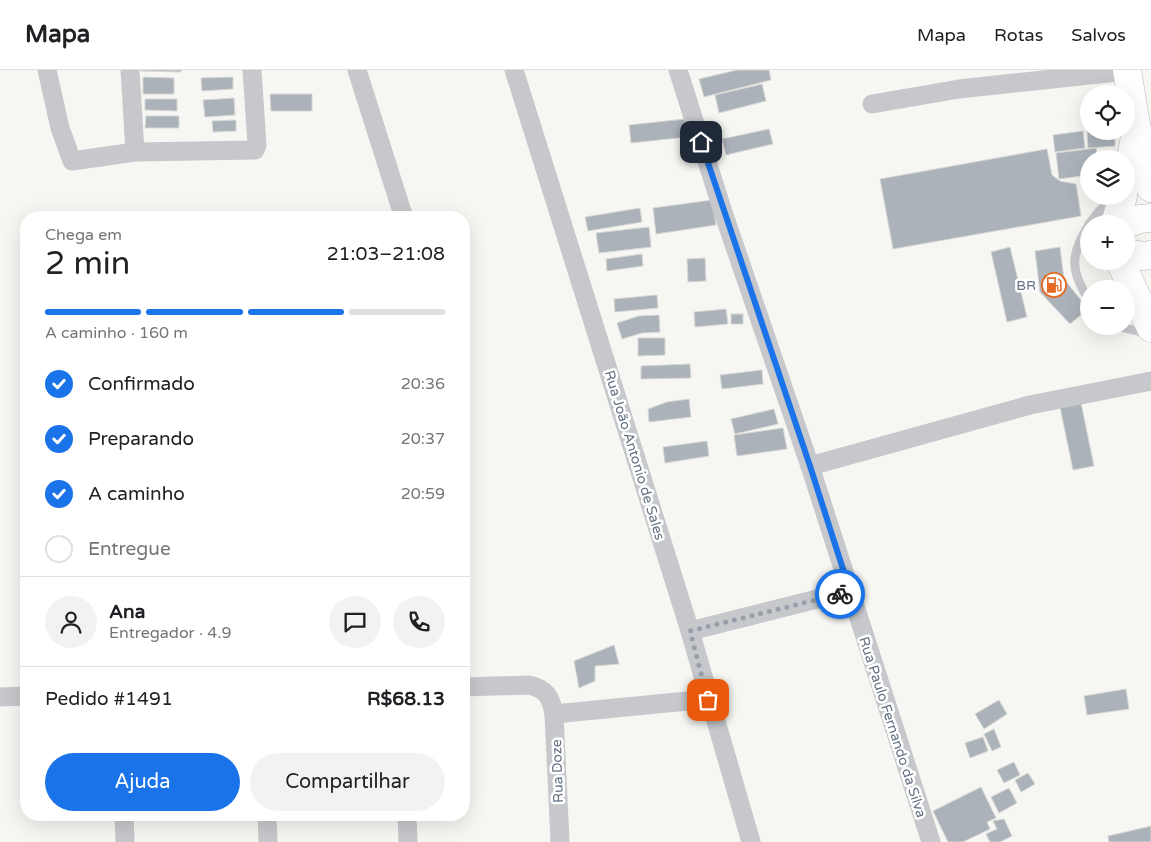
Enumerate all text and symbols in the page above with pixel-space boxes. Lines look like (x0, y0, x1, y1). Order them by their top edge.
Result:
text: Mapa (25, 20, 90, 49)
text: Mapa (917, 24, 966, 46)
text: Rotas (994, 24, 1043, 46)
text: Salvos (1071, 24, 1126, 46)
map controls (1080, 85, 1135, 335)
button: locate (1080, 85, 1135, 140)
pin (680, 121, 722, 163)
icon: home (687, 128, 715, 156)
button: layers (1080, 150, 1135, 205)
button: + (1080, 215, 1135, 270)
text: Chega em (45, 225, 122, 245)
text: 21:03–21:08 (327, 243, 445, 265)
text: 2 min (45, 245, 130, 283)
fuel station icon: BR (1041, 272, 1067, 298)
place label: BR (1016, 277, 1036, 294)
button: − (1080, 280, 1135, 335)
text: A caminho · 160 m (45, 323, 188, 343)
street label: Rua João Antonio de Sales (601, 368, 669, 542)
icon: check (45, 370, 73, 398)
text: Confirmado (88, 373, 195, 395)
text: 20:36 (401, 374, 445, 394)
icon: check (45, 425, 73, 453)
text: Preparando (88, 428, 194, 450)
text: 20:37 (401, 429, 445, 449)
icon: check (45, 480, 73, 508)
text: A caminho (88, 483, 185, 505)
text: 20:59 (401, 484, 445, 504)
text: Entregue (88, 538, 171, 560)
courier (815, 569, 865, 619)
icon: bike (826, 580, 854, 608)
button: person (45, 596, 97, 648)
button: chat (329, 596, 381, 648)
button: phone (393, 596, 445, 648)
text: Ana (109, 601, 145, 623)
text: Entregador · 4.9 (109, 623, 231, 643)
street label: Rua Paulo Fernando da Silva (855, 635, 930, 820)
pin (687, 679, 729, 721)
icon: bag (694, 686, 722, 714)
text: Pedido #1491 (45, 688, 173, 710)
text: R$68.13 (367, 688, 445, 710)
street label: Rua Doze (548, 739, 567, 803)
button: Ajuda (45, 753, 240, 811)
button: Compartilhar (250, 753, 445, 811)

